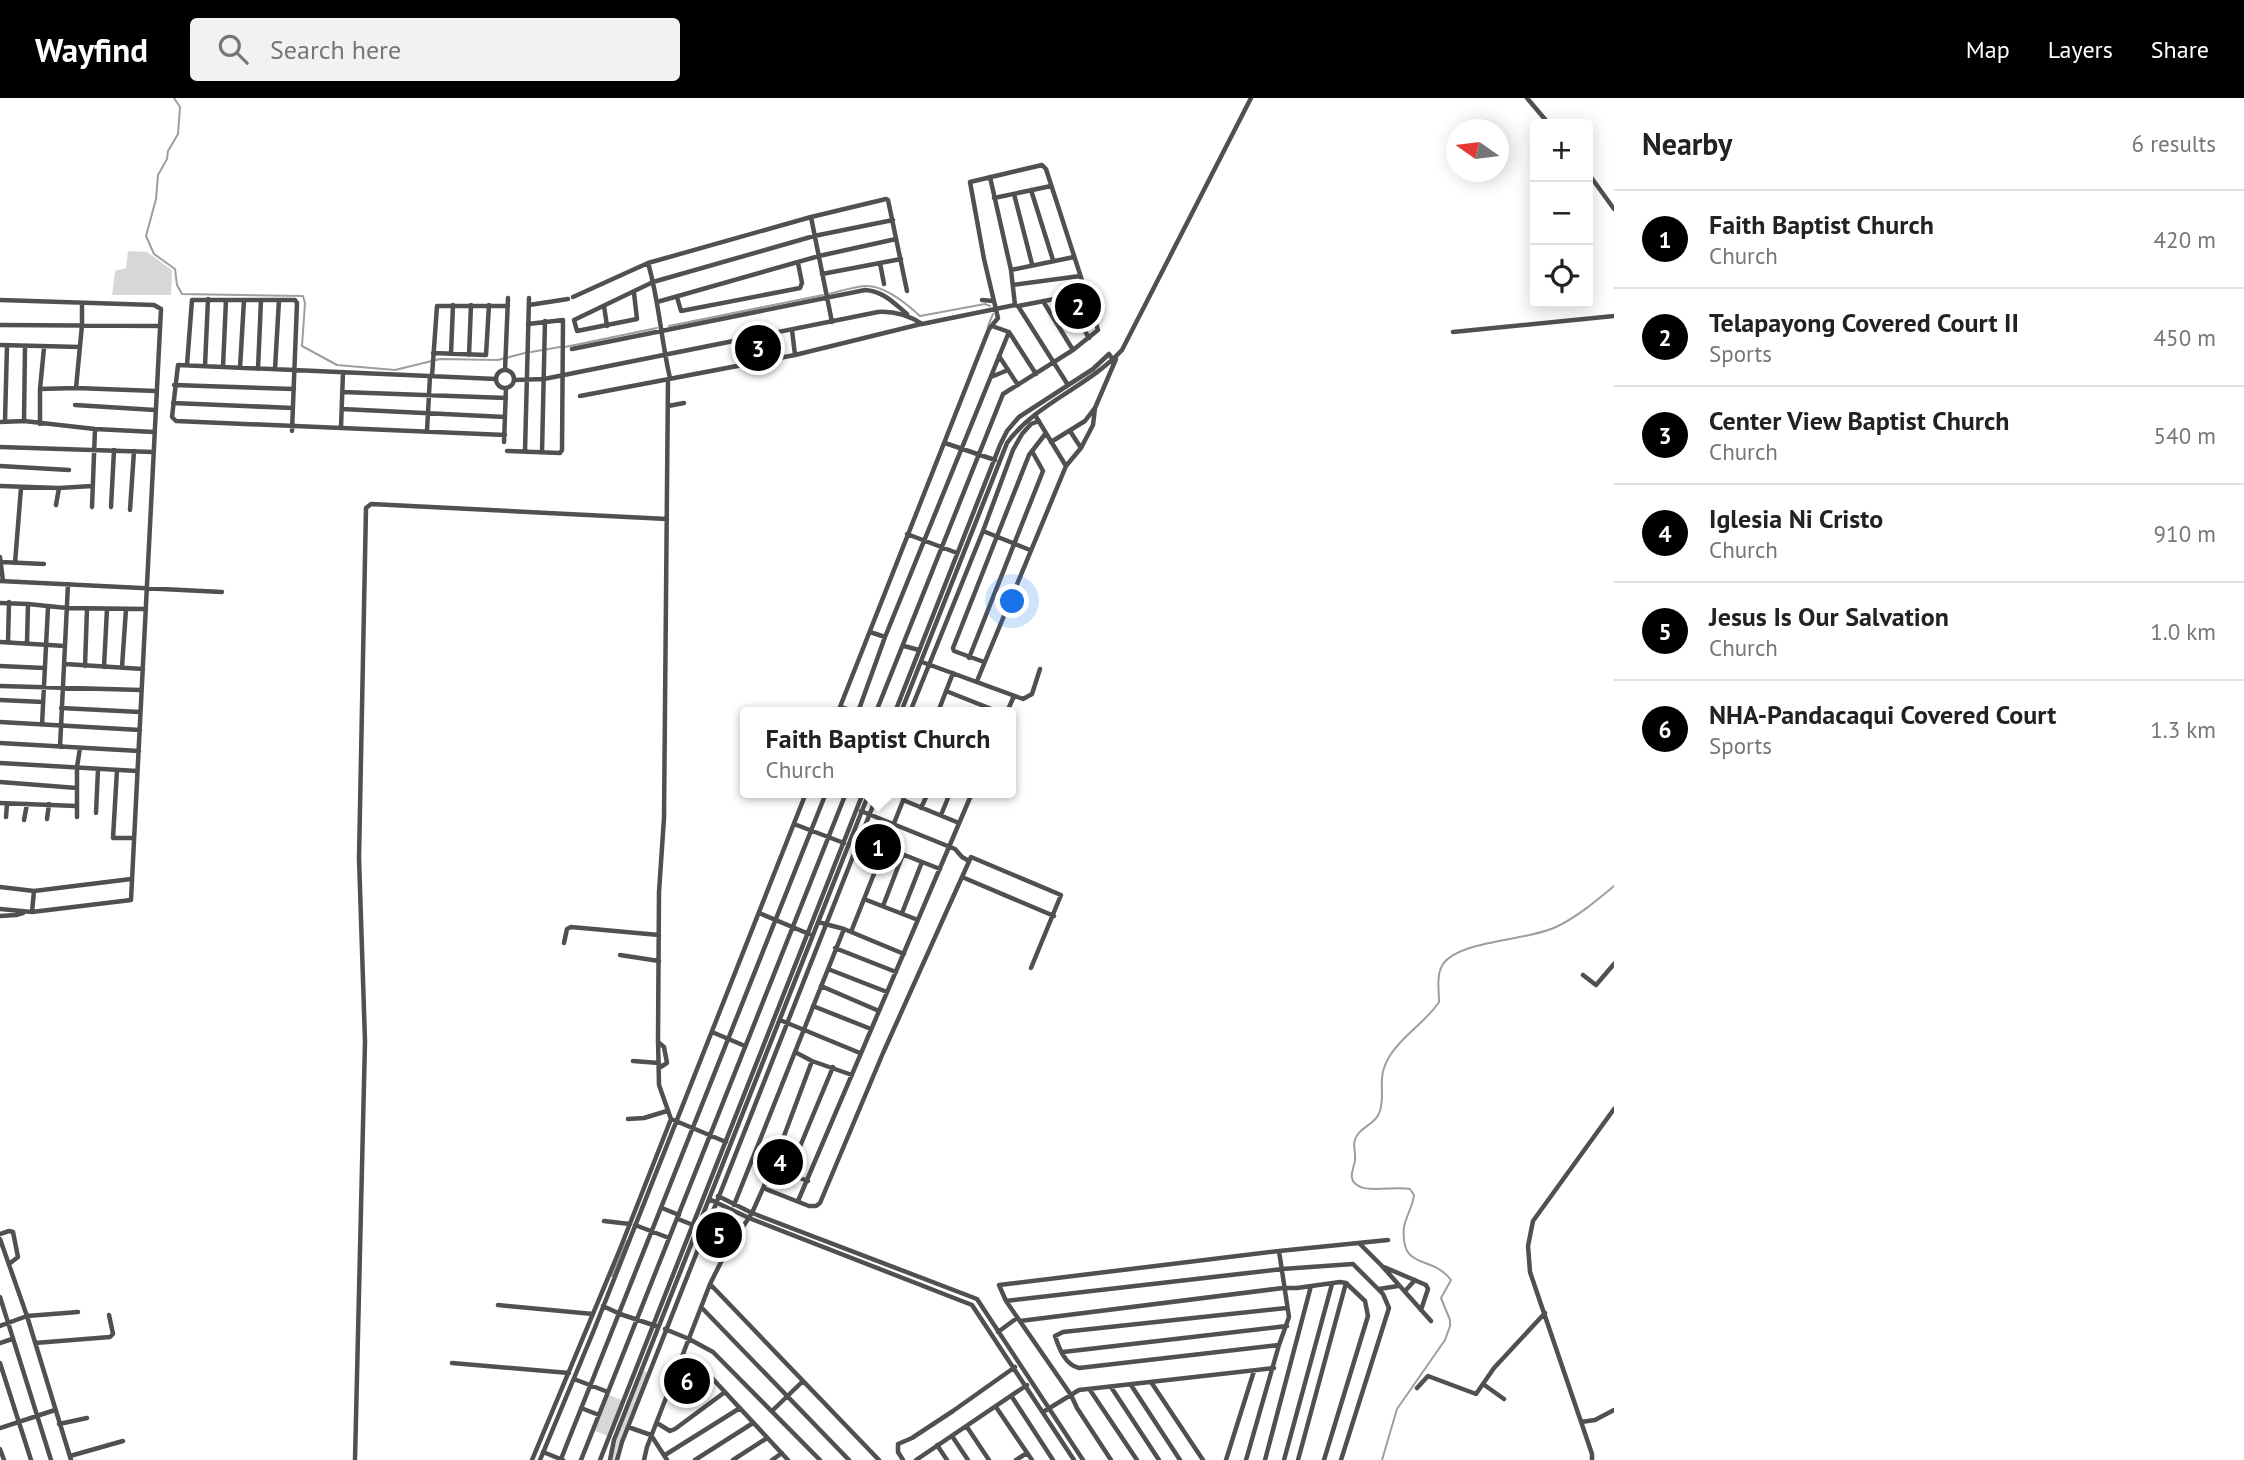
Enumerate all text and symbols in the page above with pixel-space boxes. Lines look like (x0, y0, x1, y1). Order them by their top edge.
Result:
search box (190, 18, 680, 81)
text: Wayfind (35, 28, 148, 71)
icon: search (214, 30, 252, 68)
text: Search here (270, 33, 401, 66)
text: Map (1966, 34, 2010, 65)
text: Layers (2048, 34, 2113, 65)
text: Share (2151, 34, 2209, 65)
north arrow (1446, 119, 1509, 182)
map controls (1530, 119, 1593, 308)
button: + (1530, 119, 1593, 182)
text: Nearby (1642, 124, 1732, 163)
text: 6 results (2132, 129, 2216, 158)
button: − (1530, 182, 1593, 245)
text: Faith Baptist Church (1709, 208, 1934, 241)
text: 1 (1658, 225, 1672, 254)
text: 420 m (2154, 225, 2216, 254)
text: Church (1709, 241, 1778, 270)
button: locate (1530, 245, 1593, 308)
pin: 2 (1055, 280, 1101, 332)
text: Telapayong Covered Court II (1709, 306, 2019, 339)
pin: 3 (735, 322, 781, 374)
text: 2 (1658, 323, 1672, 352)
text: 450 m (2154, 323, 2216, 352)
text: Sports (1709, 339, 1772, 368)
text: Center View Baptist Church (1709, 404, 2009, 437)
text: 3 (1658, 421, 1672, 450)
text: 540 m (2154, 421, 2216, 450)
text: Church (1709, 437, 1778, 466)
text: Iglesia Ni Cristo (1709, 502, 1883, 535)
text: 4 (1658, 519, 1672, 548)
text: 910 m (2154, 519, 2216, 548)
text: Church (1709, 535, 1778, 564)
your location (995, 584, 1029, 618)
text: Jesus Is Our Salvation (1709, 600, 1949, 633)
text: 5 (1658, 617, 1672, 646)
text: 1.0 km (2150, 617, 2216, 646)
text: Church (1709, 633, 1778, 662)
text: NHA-Pandacaqui Covered Court (1709, 698, 2056, 731)
popup (740, 707, 1016, 798)
text: 6 (1658, 715, 1672, 744)
text: 1.3 km (2150, 715, 2216, 744)
text: Faith Baptist Church (766, 722, 990, 755)
text: Sports (1709, 731, 1772, 760)
text: Church (766, 755, 834, 784)
pin: 1 (855, 821, 901, 873)
pin: 4 (757, 1136, 803, 1188)
pin: 5 (696, 1209, 742, 1261)
pin: 6 (664, 1355, 710, 1407)

